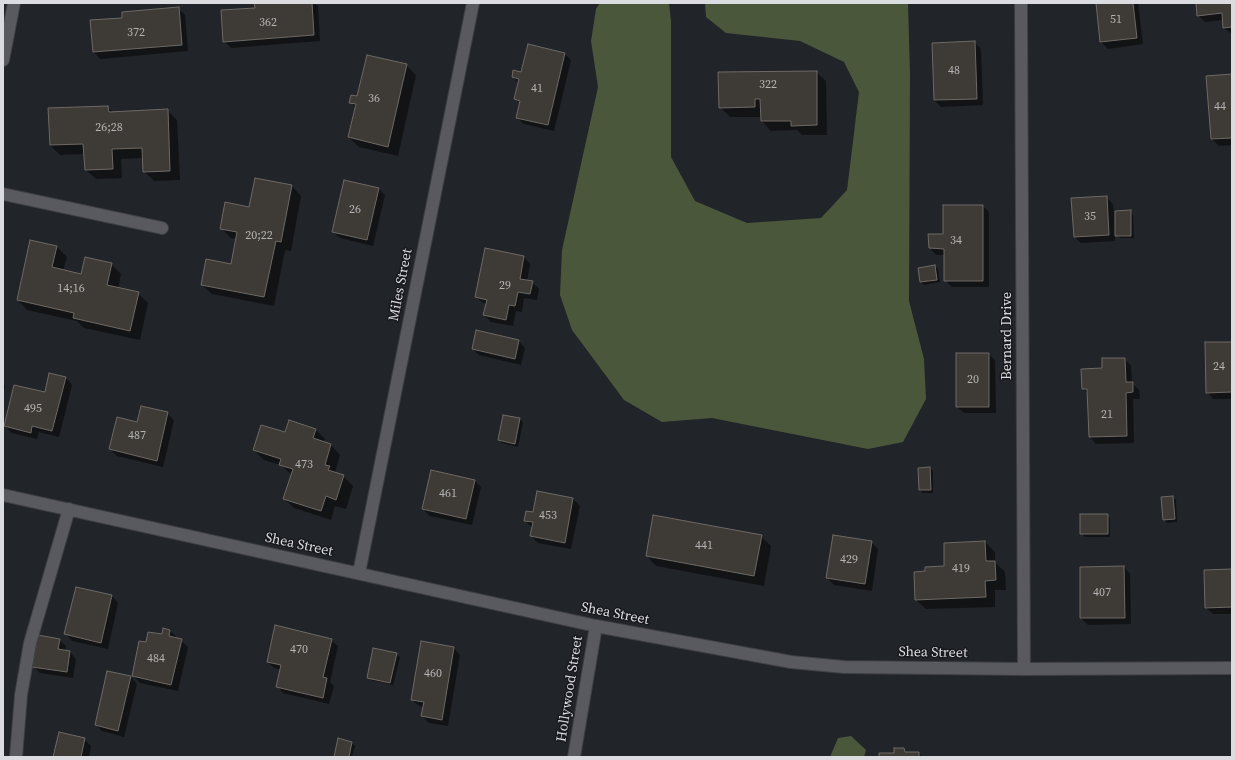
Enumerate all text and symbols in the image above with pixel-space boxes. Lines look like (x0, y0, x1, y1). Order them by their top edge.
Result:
house number: 51 (1110, 13, 1122, 27)
house number: 362 (259, 16, 277, 30)
house number: 372 (127, 26, 145, 40)
house number: 48 (948, 64, 960, 78)
house number: 322 (759, 78, 777, 92)
house number: 41 (531, 82, 543, 96)
house number: 36 (368, 92, 380, 106)
house number: 44 (1214, 100, 1226, 114)
house number: 26;28 (95, 121, 123, 135)
house number: 26 (349, 203, 361, 217)
house number: 35 (1084, 210, 1096, 224)
house number: 20;22 (245, 229, 273, 243)
house number: 34 (950, 234, 962, 248)
street label: Miles Street (386, 247, 416, 323)
house number: 29 (499, 279, 511, 293)
house number: 14;16 (57, 282, 85, 296)
street label: Bernard Drive (999, 292, 1015, 380)
house number: 24 (1213, 360, 1225, 374)
house number: 20 (967, 373, 979, 387)
house number: 495 (24, 402, 42, 416)
house number: 21 (1101, 408, 1113, 422)
house number: 487 (128, 429, 146, 443)
house number: 473 (295, 458, 313, 472)
house number: 461 (439, 487, 457, 501)
house number: 453 (539, 509, 557, 523)
street label: Shea Street (263, 530, 335, 560)
house number: 441 (695, 539, 713, 553)
house number: 429 (840, 553, 858, 567)
house number: 419 (952, 562, 970, 576)
house number: 407 (1093, 586, 1111, 600)
street label: Shea Street (580, 599, 650, 629)
street label: Hollywood Street (553, 635, 587, 743)
house number: 470 (290, 643, 308, 657)
street label: Shea Street (898, 644, 968, 662)
house number: 484 (147, 652, 165, 666)
house number: 460 (424, 667, 442, 681)

